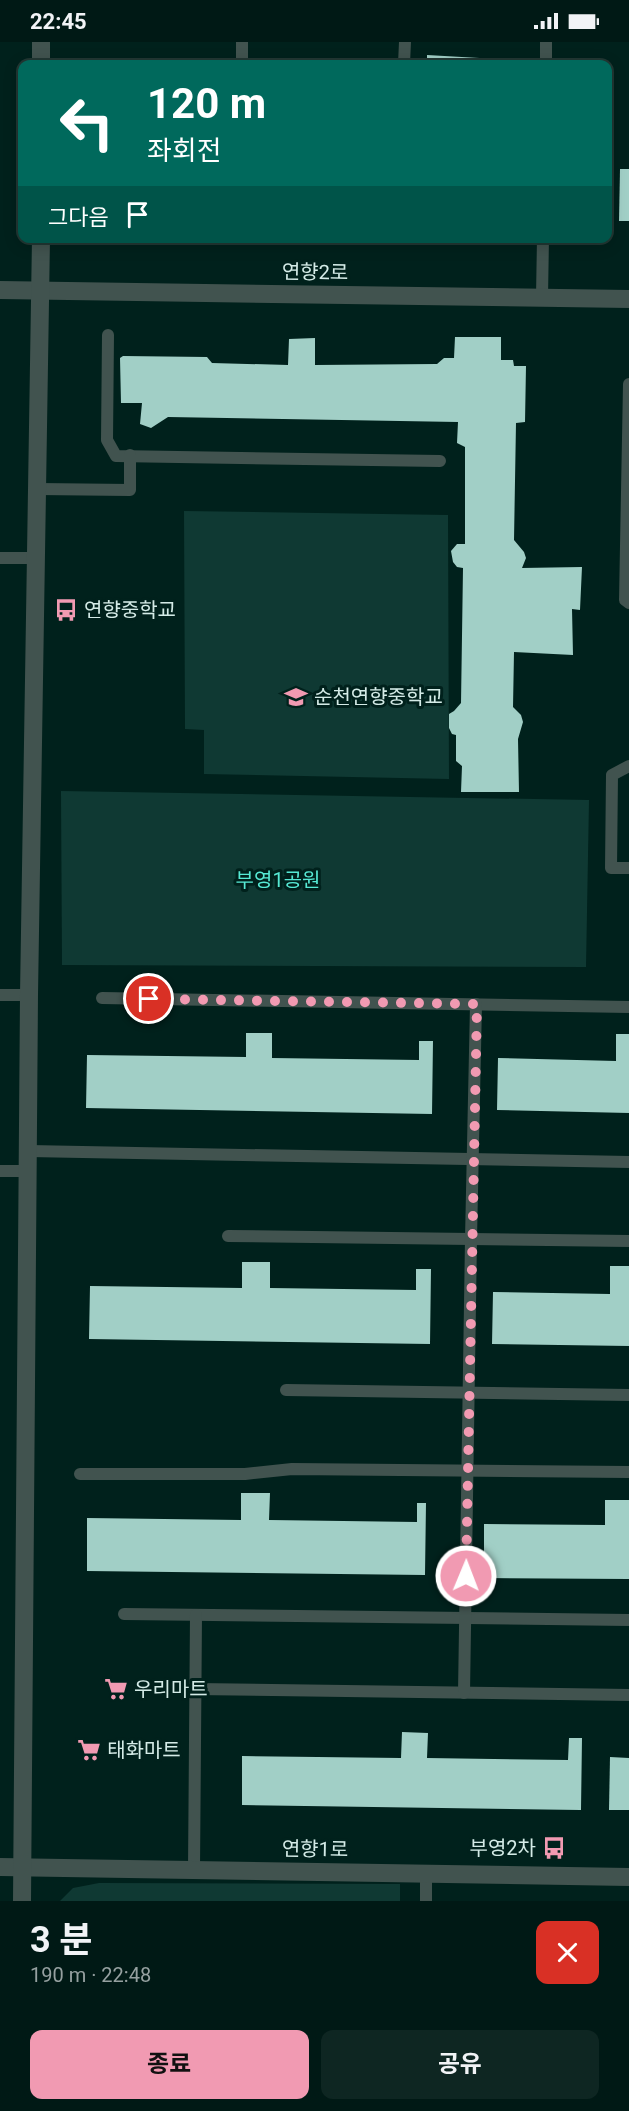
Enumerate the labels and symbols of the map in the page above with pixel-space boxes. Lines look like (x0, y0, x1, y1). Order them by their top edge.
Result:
street label: 연향2로 (282, 259, 348, 285)
bus stop icon: 연향중학교 (53, 597, 79, 623)
place label: 연향중학교 (84, 598, 176, 622)
school or university icon: 순천연향중학교 (283, 684, 309, 710)
place label: 순천연향중학교 (314, 685, 443, 709)
park label: 부영1공원 (236, 868, 320, 892)
pin (123, 973, 174, 1024)
position arrow (434, 1544, 498, 1608)
supermarket icon: 우리마트 (103, 1676, 129, 1702)
place label: 우리마트 (134, 1677, 208, 1701)
supermarket icon: 태화마트 (76, 1737, 102, 1763)
place label: 태화마트 (107, 1738, 181, 1762)
bus stop icon: 부영2차 (541, 1835, 567, 1861)
street label: 연향1로 (282, 1836, 348, 1862)
place label: 부영2차 (470, 1836, 536, 1860)

